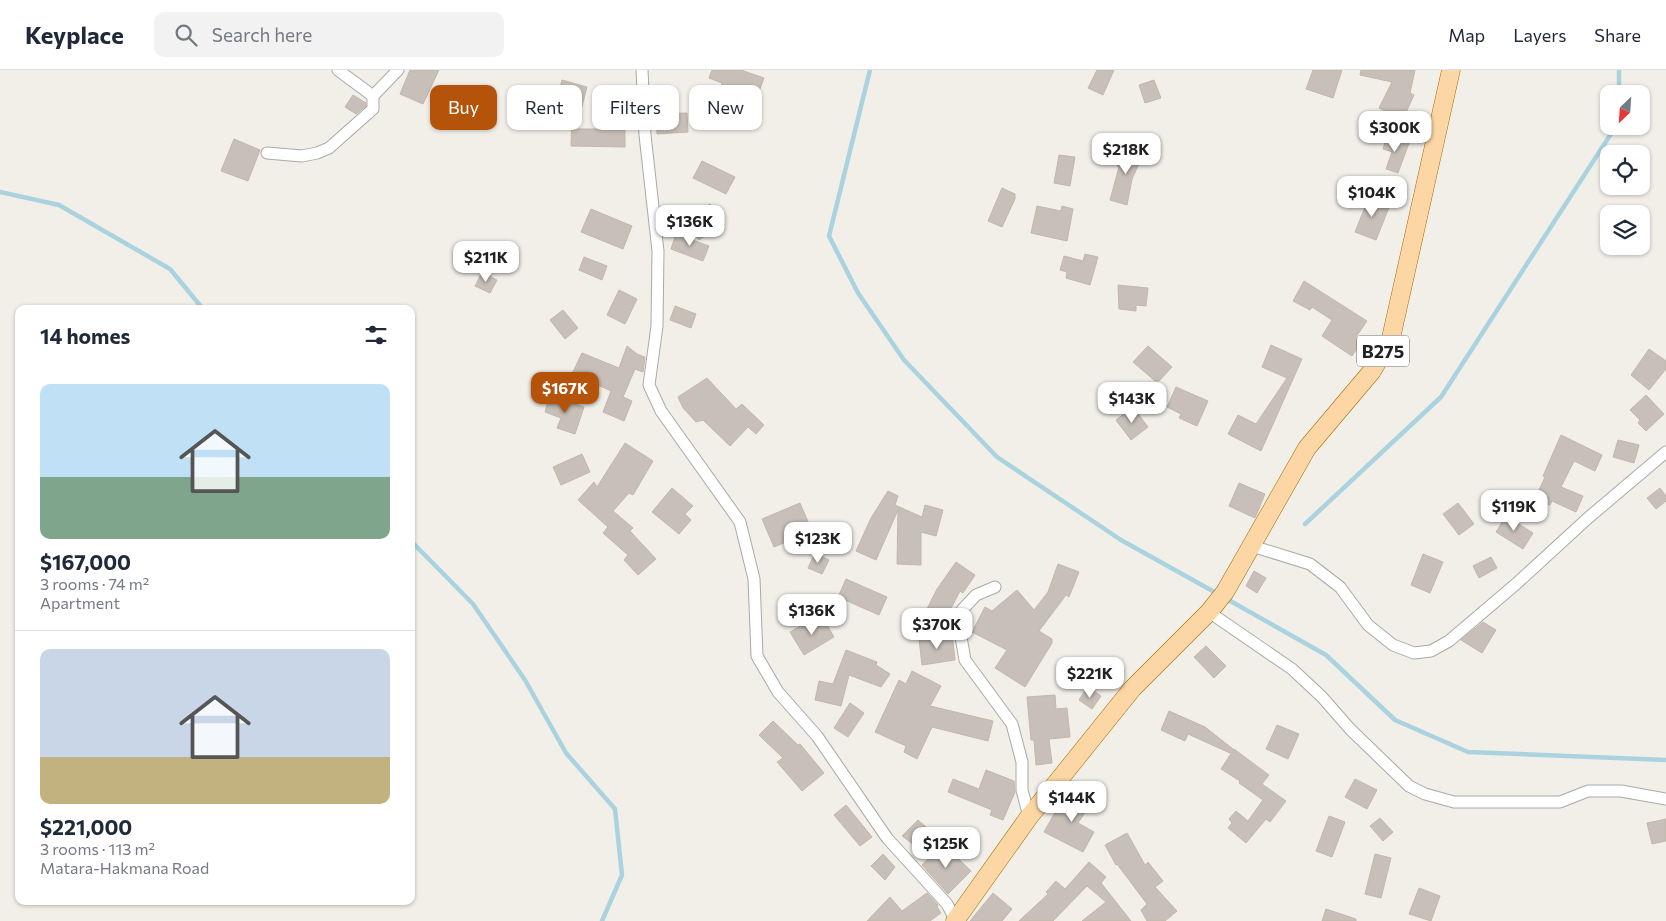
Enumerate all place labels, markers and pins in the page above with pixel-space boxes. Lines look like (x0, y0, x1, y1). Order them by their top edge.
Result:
pin: $300K (1360, 111, 1430, 153)
pin: $218K (1091, 132, 1161, 175)
pin: $104K (1337, 176, 1407, 218)
pin: $136K (655, 204, 725, 247)
pin: $211K (451, 240, 521, 283)
pin: $167K (530, 372, 600, 414)
pin: $143K (1097, 382, 1167, 424)
pin: $119K (1479, 490, 1549, 532)
pin: $123K (783, 522, 853, 564)
pin: $136K (777, 594, 847, 636)
pin: $370K (902, 608, 972, 650)
pin: $221K (1055, 656, 1125, 699)
pin: $144K (1037, 780, 1107, 823)
pin: $125K (911, 826, 981, 869)

